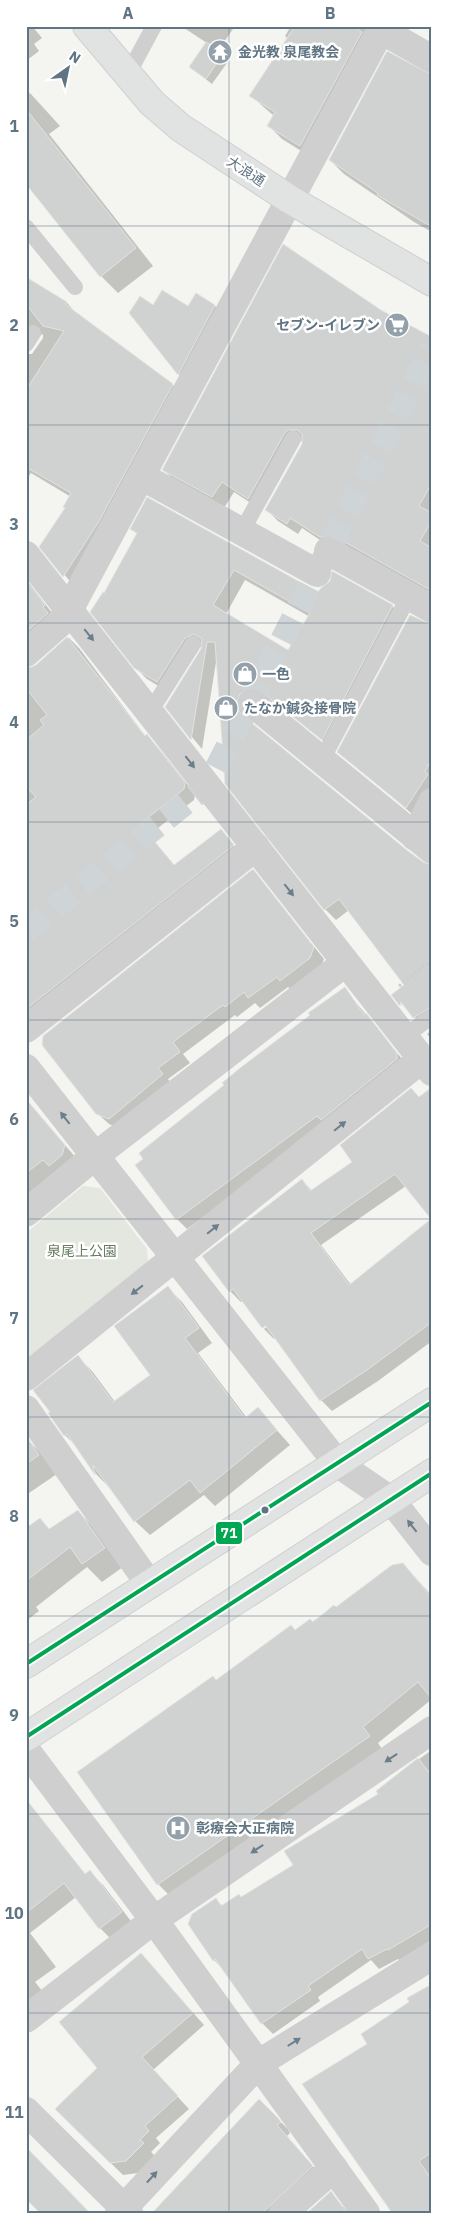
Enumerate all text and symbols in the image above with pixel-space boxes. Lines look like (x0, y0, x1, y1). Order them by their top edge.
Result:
text: A (123, 3, 134, 23)
text: B (325, 3, 336, 23)
temple icon: 金光教 泉尾教会 (207, 39, 233, 65)
north arrow (42, 42, 92, 92)
place label: 金光教 泉尾教会 (238, 43, 339, 61)
text: N (66, 47, 84, 67)
text: 1 (9, 116, 19, 136)
street label: 大浪通 (223, 152, 269, 190)
supermarket icon: セブン-イレブン (384, 312, 410, 338)
text: 2 (9, 315, 19, 335)
place label: セブン-イレブン (276, 316, 380, 334)
text: 3 (9, 514, 19, 534)
one-way arrow (83, 628, 94, 641)
shop icon: 一色 (232, 661, 258, 687)
place label: 一色 (262, 665, 290, 683)
shop icon: たなか鍼灸接骨院 (213, 695, 239, 721)
place label: たなか鍼灸接骨院 (244, 699, 356, 717)
text: 4 (9, 712, 19, 732)
one-way arrow (184, 755, 195, 768)
one-way arrow (284, 883, 295, 896)
text: 5 (9, 911, 19, 931)
text: 6 (9, 1109, 19, 1129)
one-way arrow (60, 1111, 70, 1125)
one-way arrow (333, 1121, 346, 1132)
one-way arrow (207, 1223, 220, 1234)
park label: 泉尾上公園 (47, 1242, 117, 1260)
one-way arrow (131, 1284, 144, 1295)
text: 7 (9, 1308, 19, 1328)
unlabelled marker (260, 1505, 270, 1515)
text: 8 (9, 1506, 19, 1526)
one-way arrow (406, 1520, 417, 1533)
line badge: 71 (215, 1521, 243, 1545)
text: 71 (221, 1524, 238, 1542)
text: 9 (9, 1705, 19, 1725)
one-way arrow (385, 1753, 398, 1763)
hospital icon: 彰療会大正病院 (165, 1815, 191, 1841)
place label: 彰療会大正病院 (196, 1819, 294, 1837)
one-way arrow (251, 1844, 264, 1854)
text: 10 (4, 1903, 24, 1923)
one-way arrow (288, 2037, 301, 2046)
text: 11 (4, 2102, 24, 2122)
one-way arrow (146, 2172, 158, 2184)

